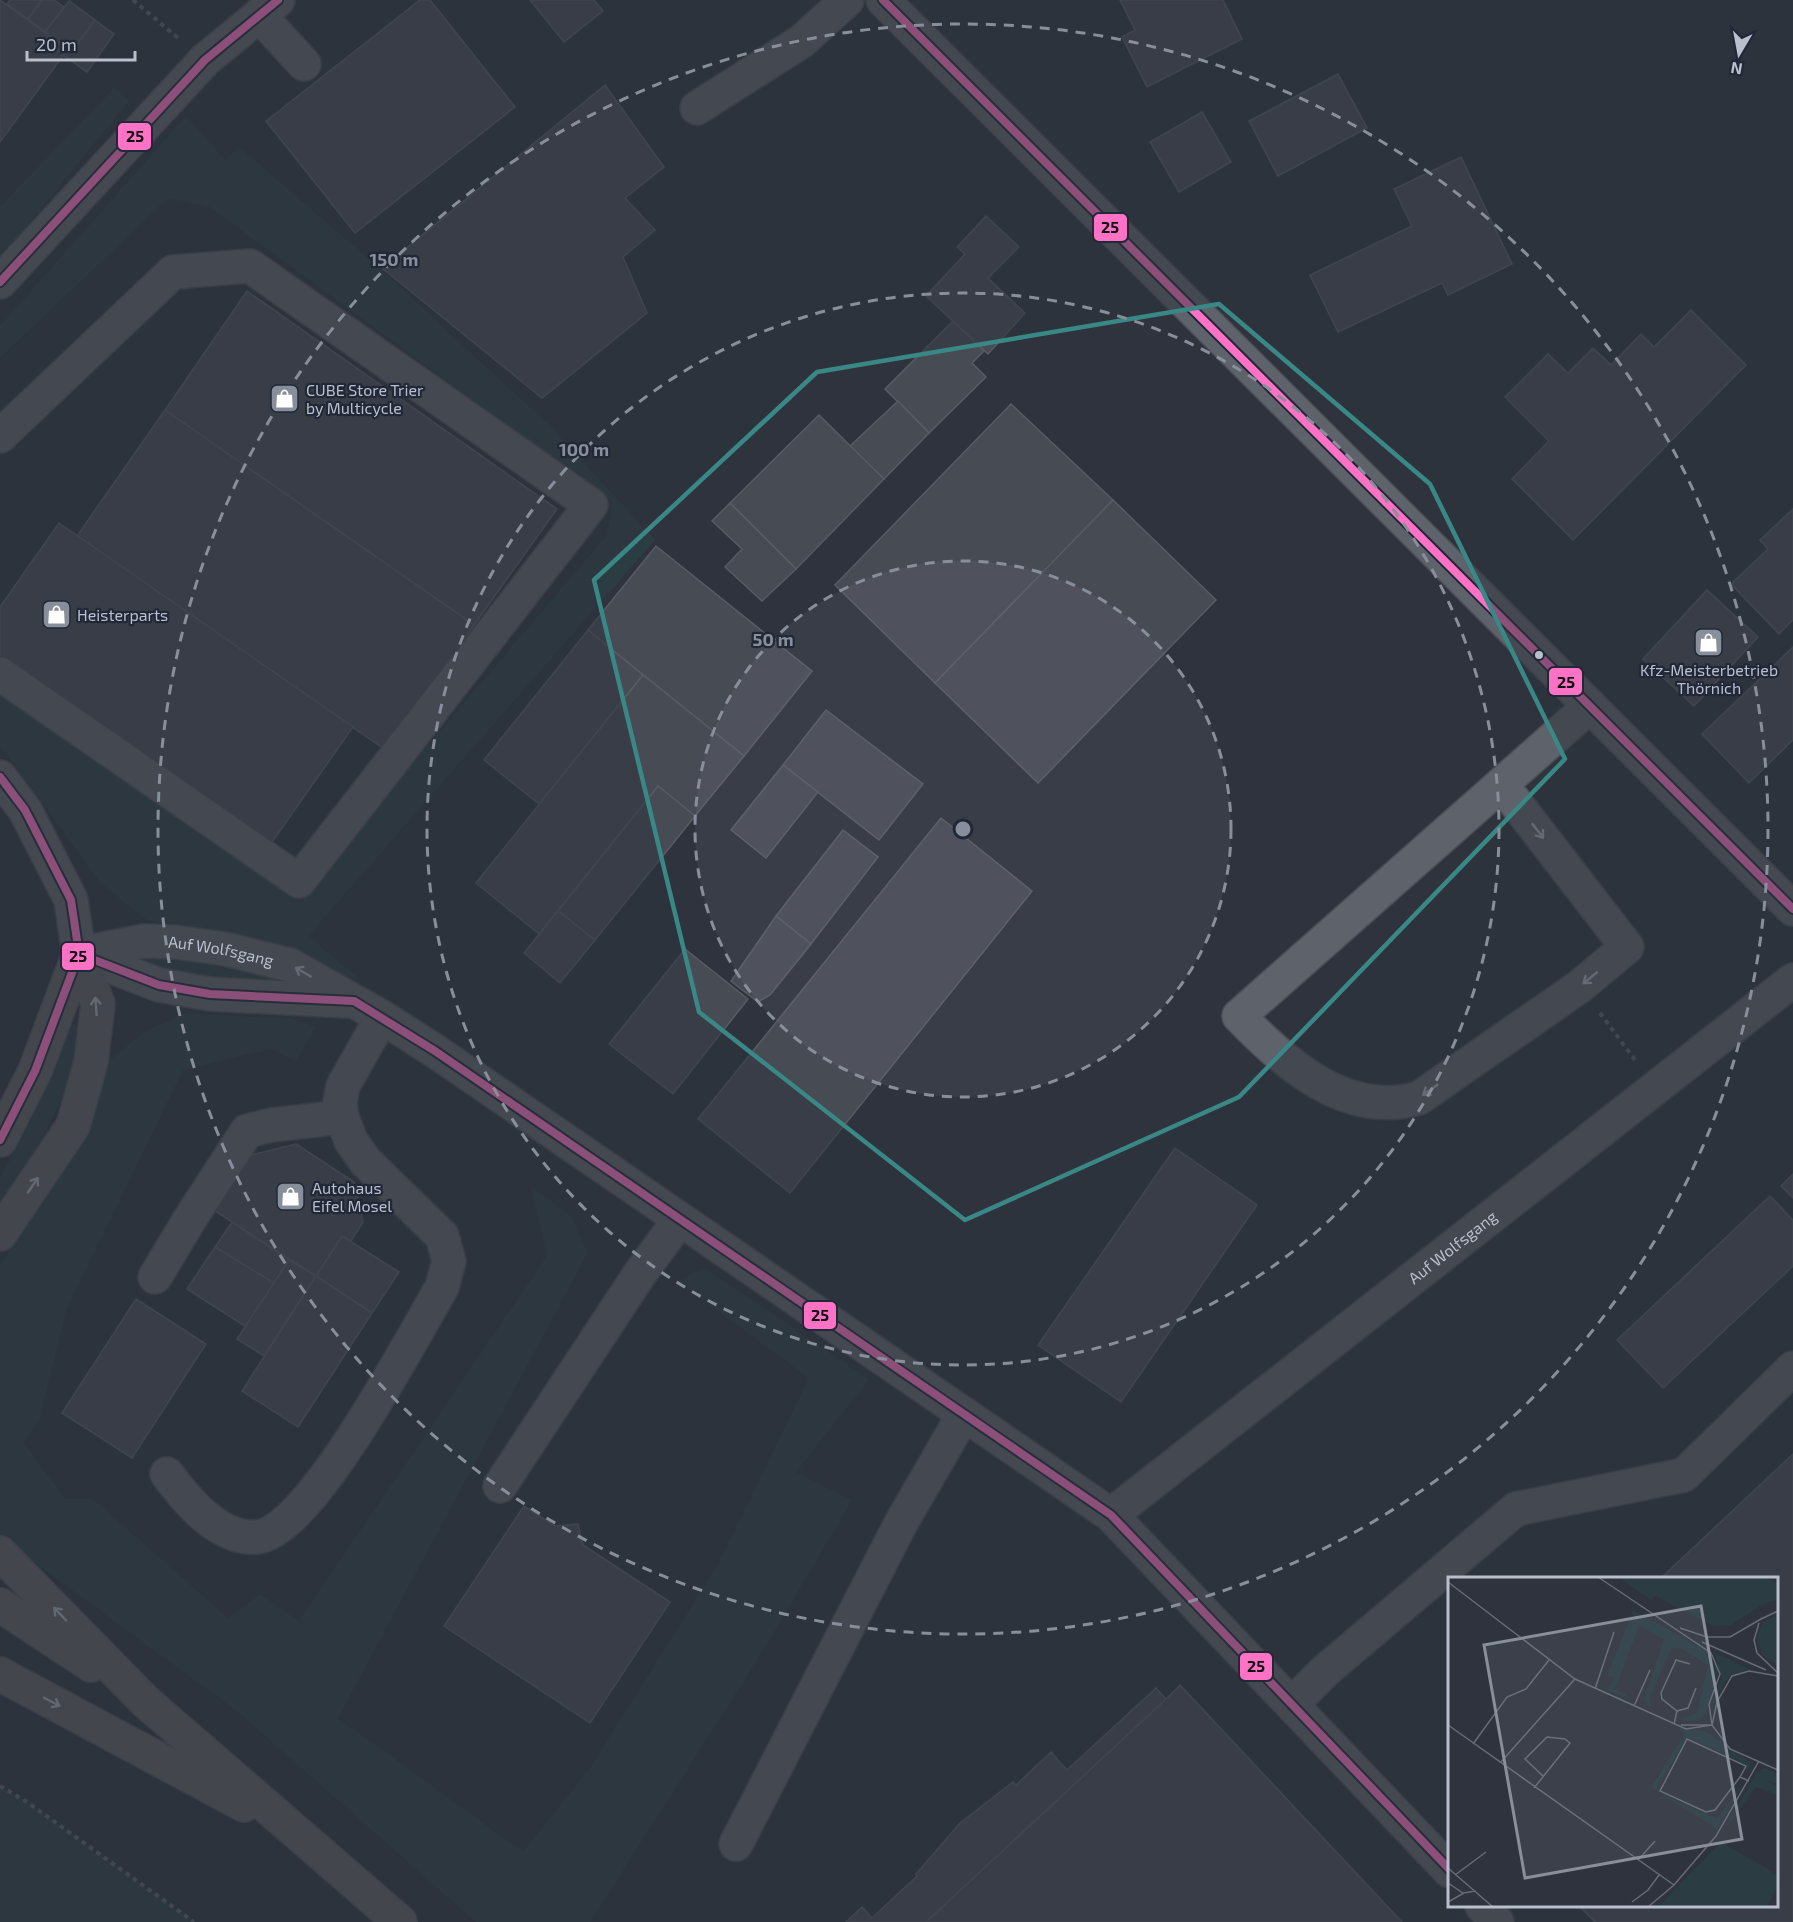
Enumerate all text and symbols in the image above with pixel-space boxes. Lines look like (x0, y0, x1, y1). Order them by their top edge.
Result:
scale bar (27, 24, 135, 62)
north arrow (1709, 24, 1769, 84)
text: 20 m (36, 33, 77, 55)
text: N (1729, 59, 1744, 80)
line badge: 25 (117, 122, 152, 151)
text: 25 (126, 126, 144, 145)
line badge: 25 (1093, 213, 1128, 242)
text: 25 (1101, 217, 1119, 236)
text: 150 m (370, 248, 418, 270)
place label: CUBE Store Trier by Multicycle (306, 380, 424, 417)
shop icon: CUBE Store Trier by Multicycle (269, 383, 301, 415)
text: 100 m (559, 438, 609, 460)
shop icon: Heisterparts (40, 599, 72, 631)
place label: Heisterparts (77, 605, 168, 624)
shop icon: Kfz-Meisterbetrieb Thörnich (1693, 626, 1725, 658)
text: 50 m (752, 628, 794, 650)
unlabelled marker (1533, 649, 1545, 661)
place label: Kfz-Meisterbetrieb Thörnich (1640, 660, 1778, 697)
line badge: 25 (1548, 667, 1583, 696)
text: 25 (1557, 672, 1575, 691)
centre of rings (953, 819, 973, 839)
one-way arrow (1531, 823, 1544, 839)
street label: Auf Wolfsgang (168, 932, 276, 970)
line badge: 25 (61, 942, 95, 971)
text: 25 (69, 946, 87, 965)
one-way arrow (295, 966, 312, 978)
one-way arrow (1582, 971, 1598, 984)
one-way arrow (90, 997, 101, 1016)
one-way arrow (1423, 1084, 1439, 1096)
one-way arrow (27, 1178, 39, 1194)
place label: Autohaus Eifel Mosel (312, 1178, 392, 1215)
shop icon: Autohaus Eifel Mosel (275, 1181, 307, 1213)
street label: Auf Wolfsgang (1404, 1206, 1500, 1287)
line badge: 25 (803, 1301, 837, 1330)
text: 25 (811, 1305, 829, 1324)
inset map (1448, 1577, 1778, 1907)
one-way arrow (53, 1607, 67, 1622)
line badge: 25 (1239, 1652, 1273, 1681)
text: 25 (1247, 1656, 1265, 1675)
one-way arrow (42, 1697, 60, 1708)

